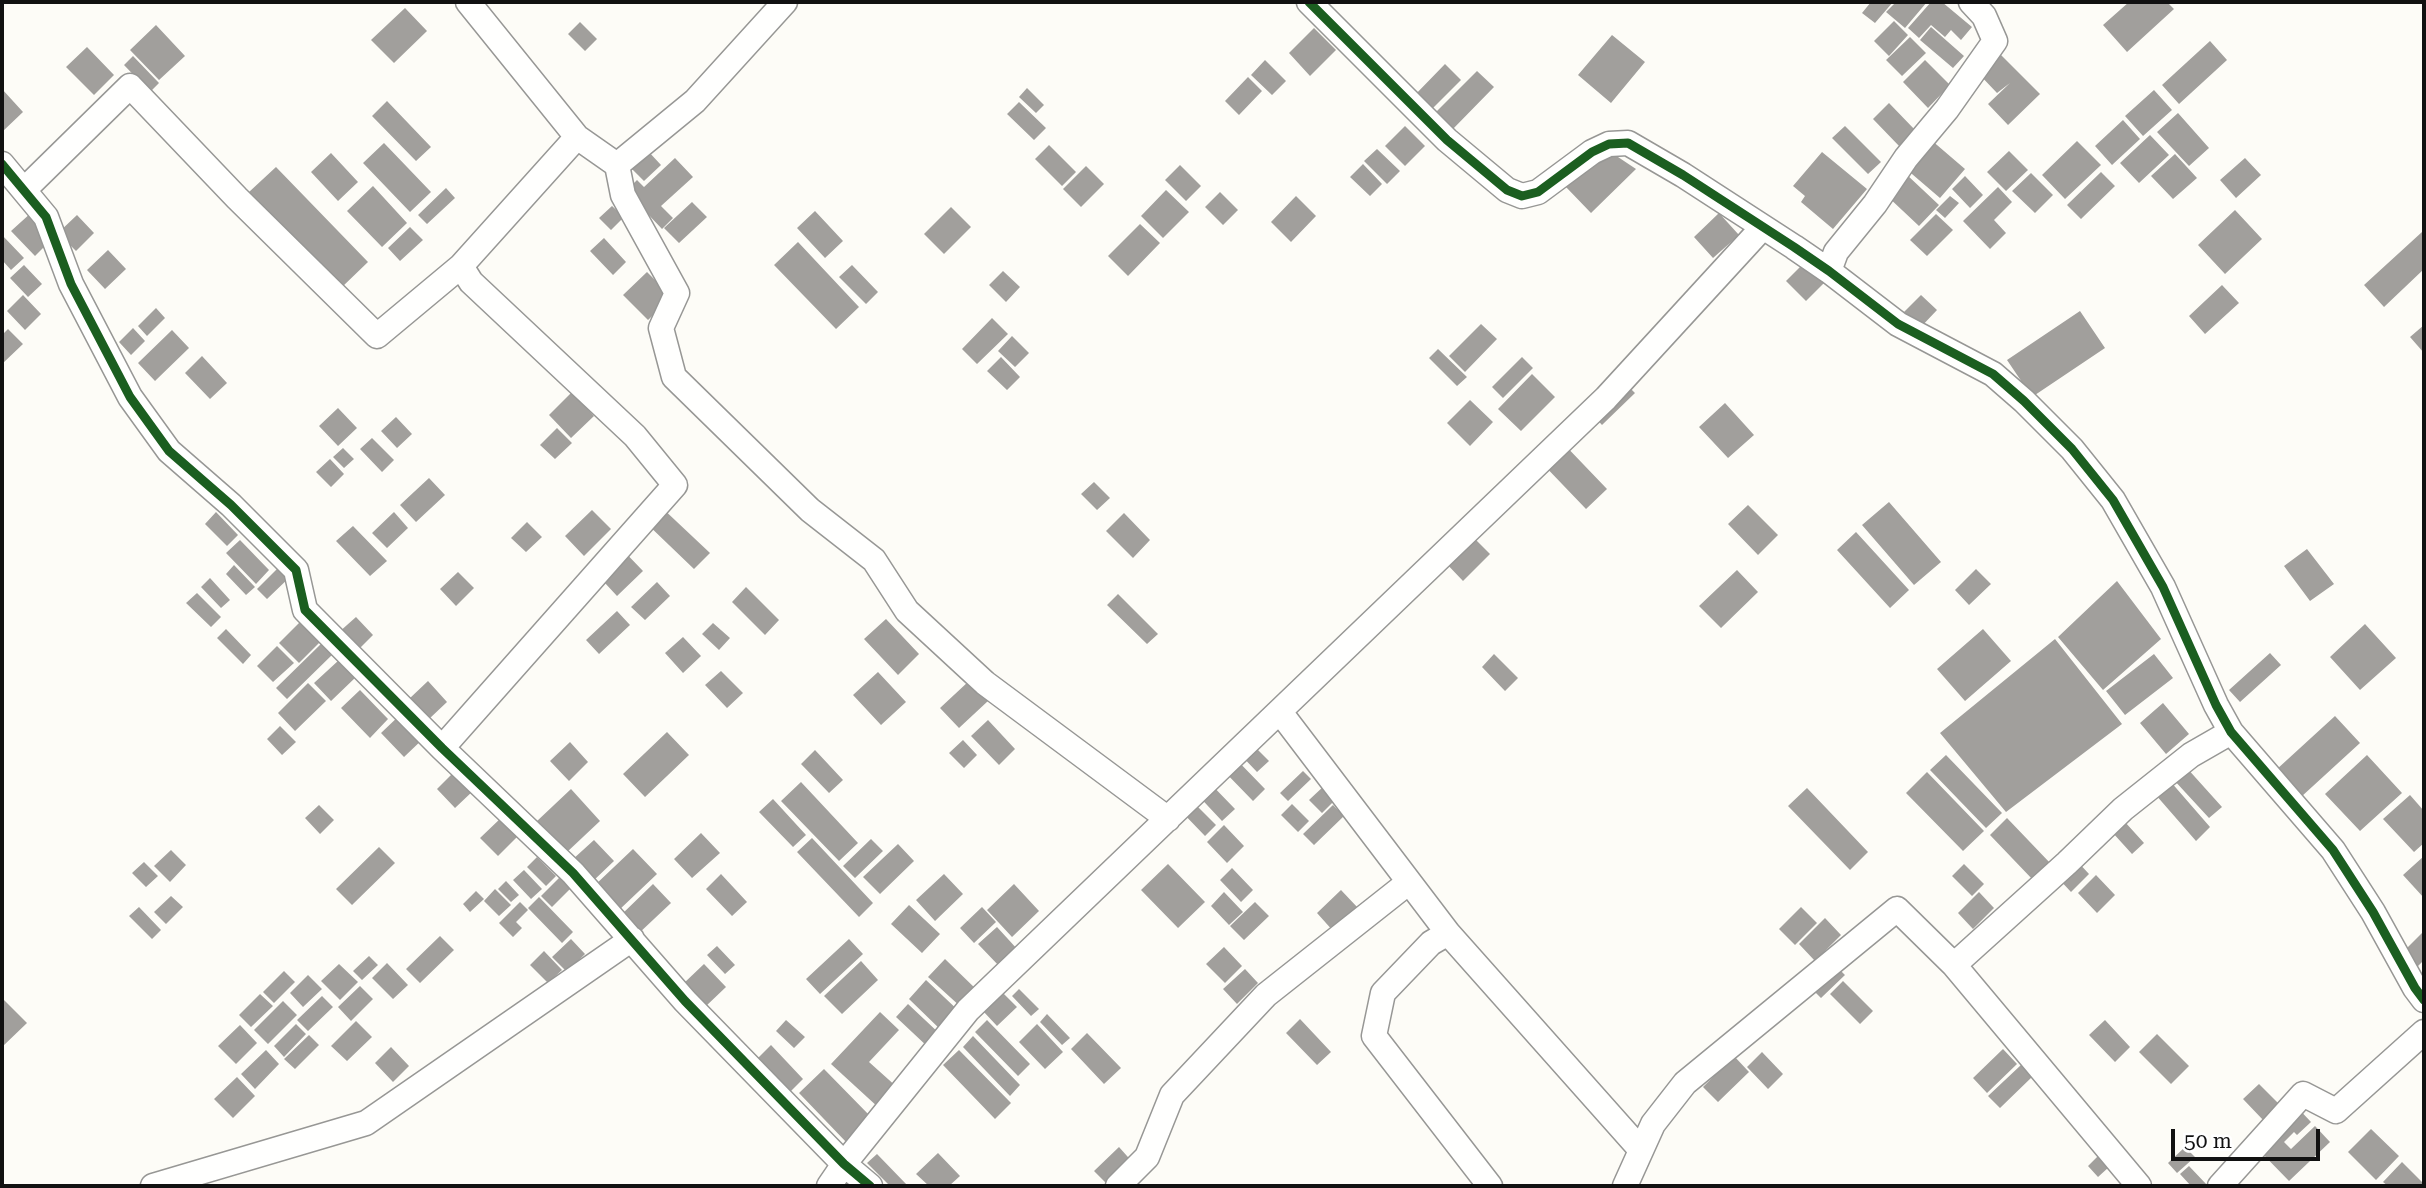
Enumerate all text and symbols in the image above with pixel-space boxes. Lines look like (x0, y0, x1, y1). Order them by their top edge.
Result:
scale bar (2174, 1114, 2323, 1158)
text: 50 m (2184, 1129, 2232, 1153)

